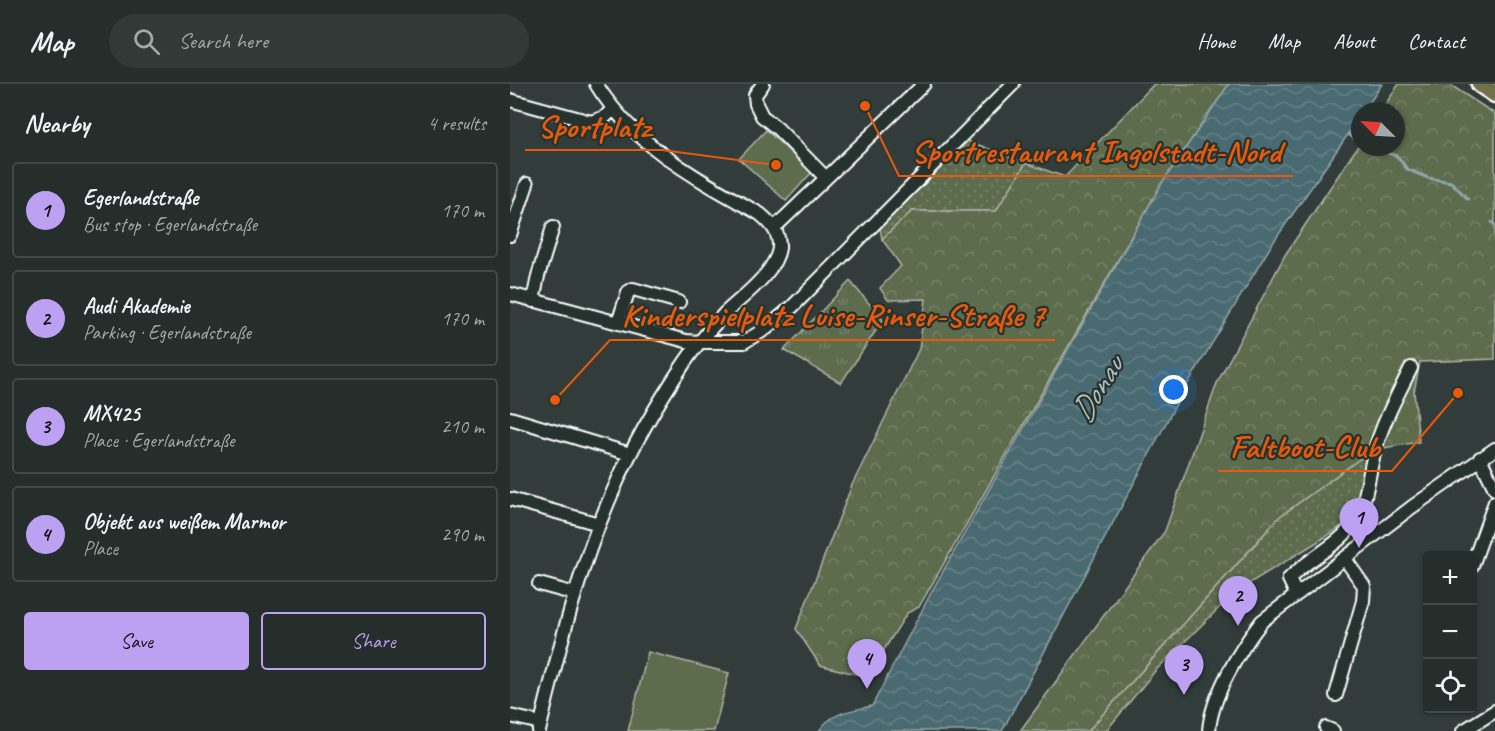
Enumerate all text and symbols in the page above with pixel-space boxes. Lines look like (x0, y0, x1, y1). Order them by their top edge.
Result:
search box (109, 14, 529, 68)
text: Map (30, 24, 73, 59)
icon: search (130, 25, 163, 58)
text: Search here (178, 27, 268, 55)
text: Home (1197, 28, 1235, 54)
text: Map (1268, 28, 1300, 54)
text: About (1333, 28, 1375, 54)
text: Contact (1408, 28, 1465, 54)
callout: Sportplatz (525, 100, 662, 150)
north arrow (1351, 102, 1405, 156)
text: Sportplatz (537, 106, 655, 147)
text: Nearby (24, 107, 89, 140)
text: 4 results (427, 111, 486, 136)
callout: Sportrestaurant Ingolstadt-Nord (899, 126, 1293, 176)
text: Sportrestaurant Ingolstadt-Nord (911, 131, 1286, 172)
text: Egerlandstraße (83, 184, 198, 212)
text: 1 (41, 198, 50, 223)
text: 170 m (441, 198, 484, 223)
text: Bus stop · Egerlandstraße (83, 212, 257, 237)
callout: Kinderspielplatz Luise-Rinser-Straße 7 (610, 290, 1055, 340)
text: Audi Akademie (83, 292, 190, 320)
text: Kinderspielplatz Luise-Rinser-Straße 7 (622, 295, 1048, 336)
text: 2 (41, 306, 50, 331)
text: 170 m (441, 306, 484, 331)
text: Parking · Egerlandstraße (83, 320, 251, 345)
water label: Donau (1061, 345, 1135, 429)
your location (1159, 375, 1188, 404)
text: MX425 (83, 400, 140, 428)
text: 3 (41, 414, 50, 439)
text: 210 m (441, 414, 484, 439)
callout: Faltboot-Club (1218, 421, 1392, 471)
text: Faltboot-Club (1230, 426, 1382, 467)
text: Place · Egerlandstraße (83, 428, 234, 453)
pin: 1 (1340, 498, 1378, 548)
text: Objekt aus weißem Marmor (83, 508, 285, 536)
text: 4 (41, 522, 50, 547)
text: 290 m (441, 522, 484, 547)
text: Place (83, 536, 118, 561)
map controls (1423, 551, 1477, 713)
button: + (1423, 551, 1477, 605)
pin: 2 (1218, 576, 1258, 626)
button: − (1423, 605, 1477, 659)
button: Save (24, 612, 249, 670)
button: Share (261, 612, 486, 670)
pin: 4 (848, 640, 886, 689)
pin: 3 (1164, 646, 1204, 695)
button: locate (1423, 659, 1477, 713)

